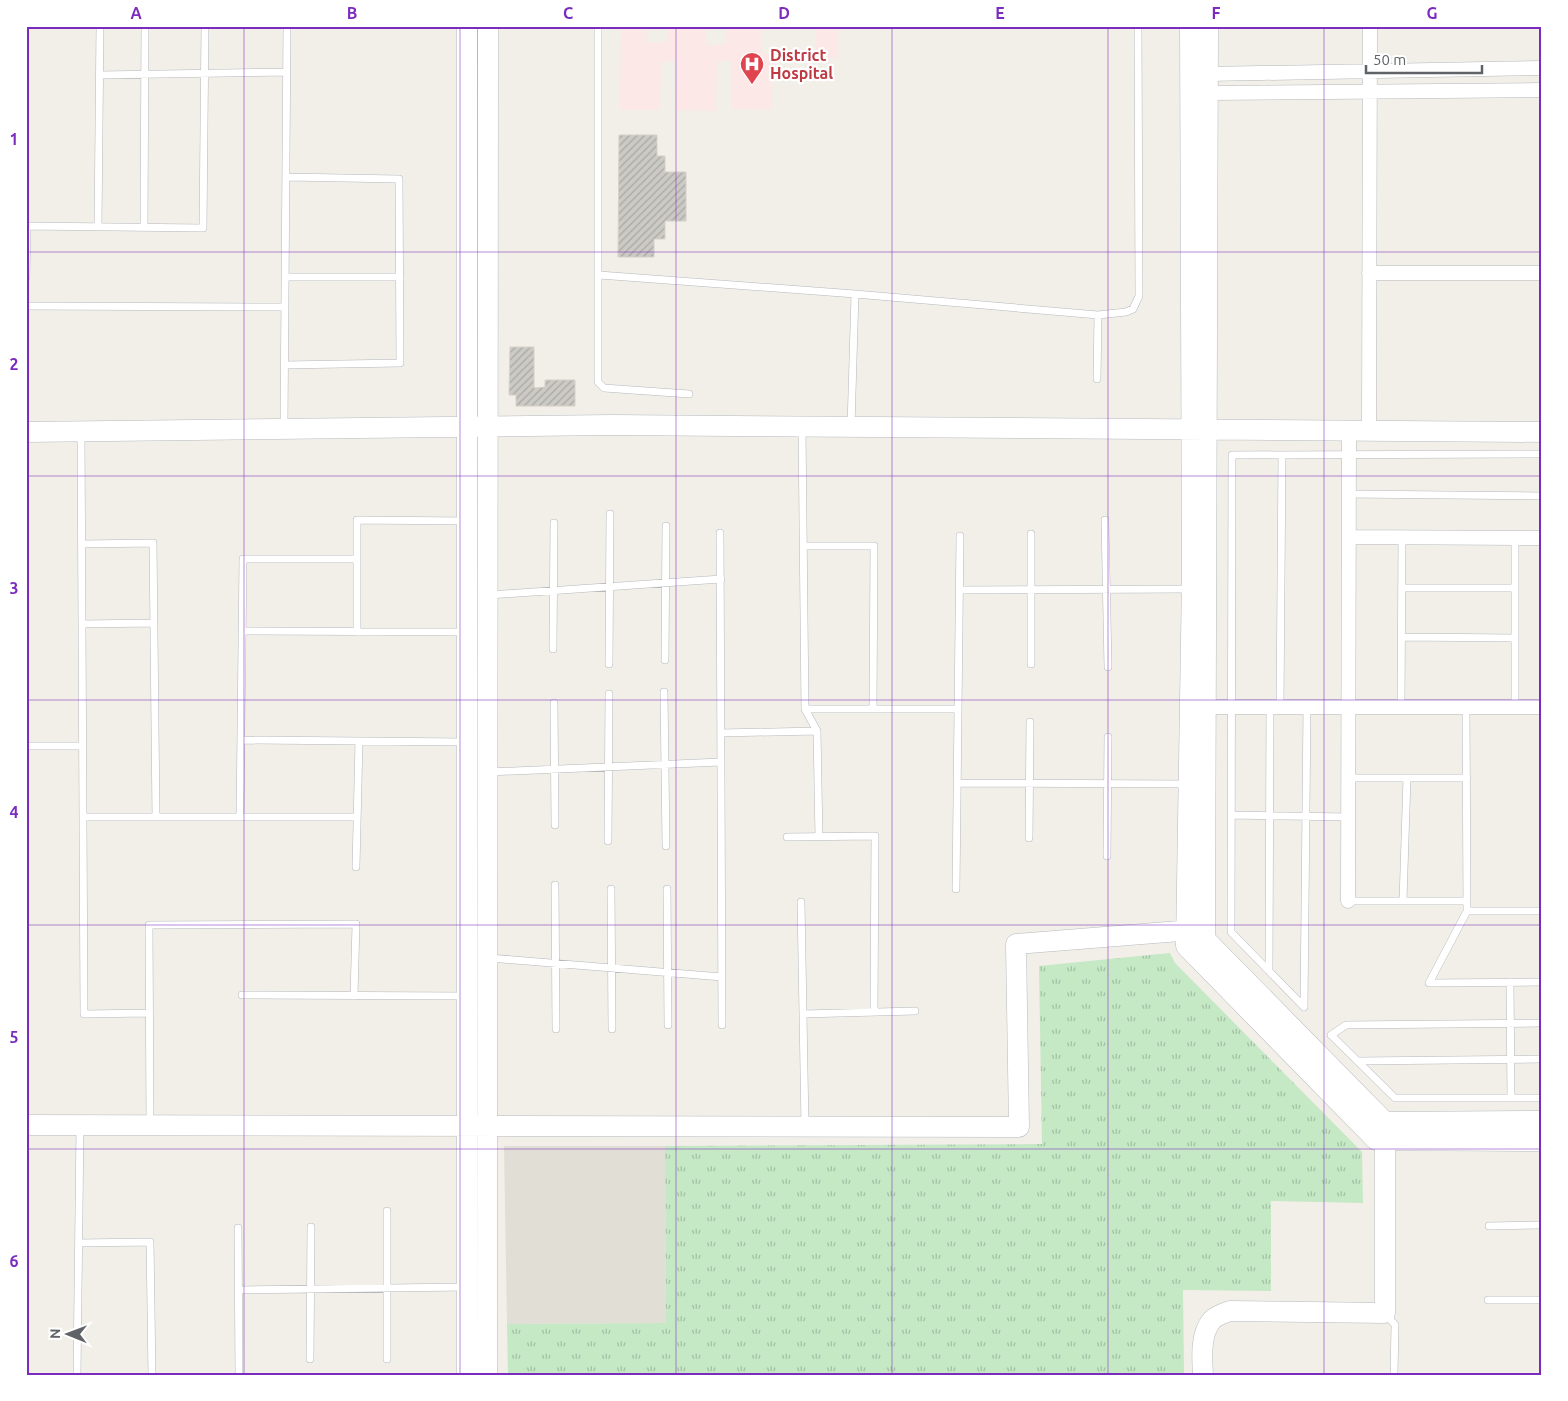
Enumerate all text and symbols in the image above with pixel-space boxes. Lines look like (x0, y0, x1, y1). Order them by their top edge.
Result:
text: A (130, 4, 142, 22)
text: B (347, 4, 357, 22)
text: C (563, 4, 573, 22)
text: D (778, 4, 790, 22)
text: E (995, 4, 1005, 22)
text: F (1212, 4, 1221, 22)
text: G (1426, 4, 1438, 22)
scale bar (1366, 42, 1482, 74)
place label: District Hospital (770, 46, 833, 82)
hospital icon: District Hospital (739, 51, 765, 85)
text: 50 m (1373, 51, 1406, 68)
text: 1 (9, 130, 19, 148)
text: 2 (9, 355, 19, 373)
text: 3 (9, 579, 19, 597)
text: 4 (9, 803, 19, 821)
text: 5 (9, 1028, 19, 1046)
text: 6 (9, 1252, 19, 1270)
north arrow (42, 1308, 92, 1358)
text: N (47, 1328, 63, 1339)

